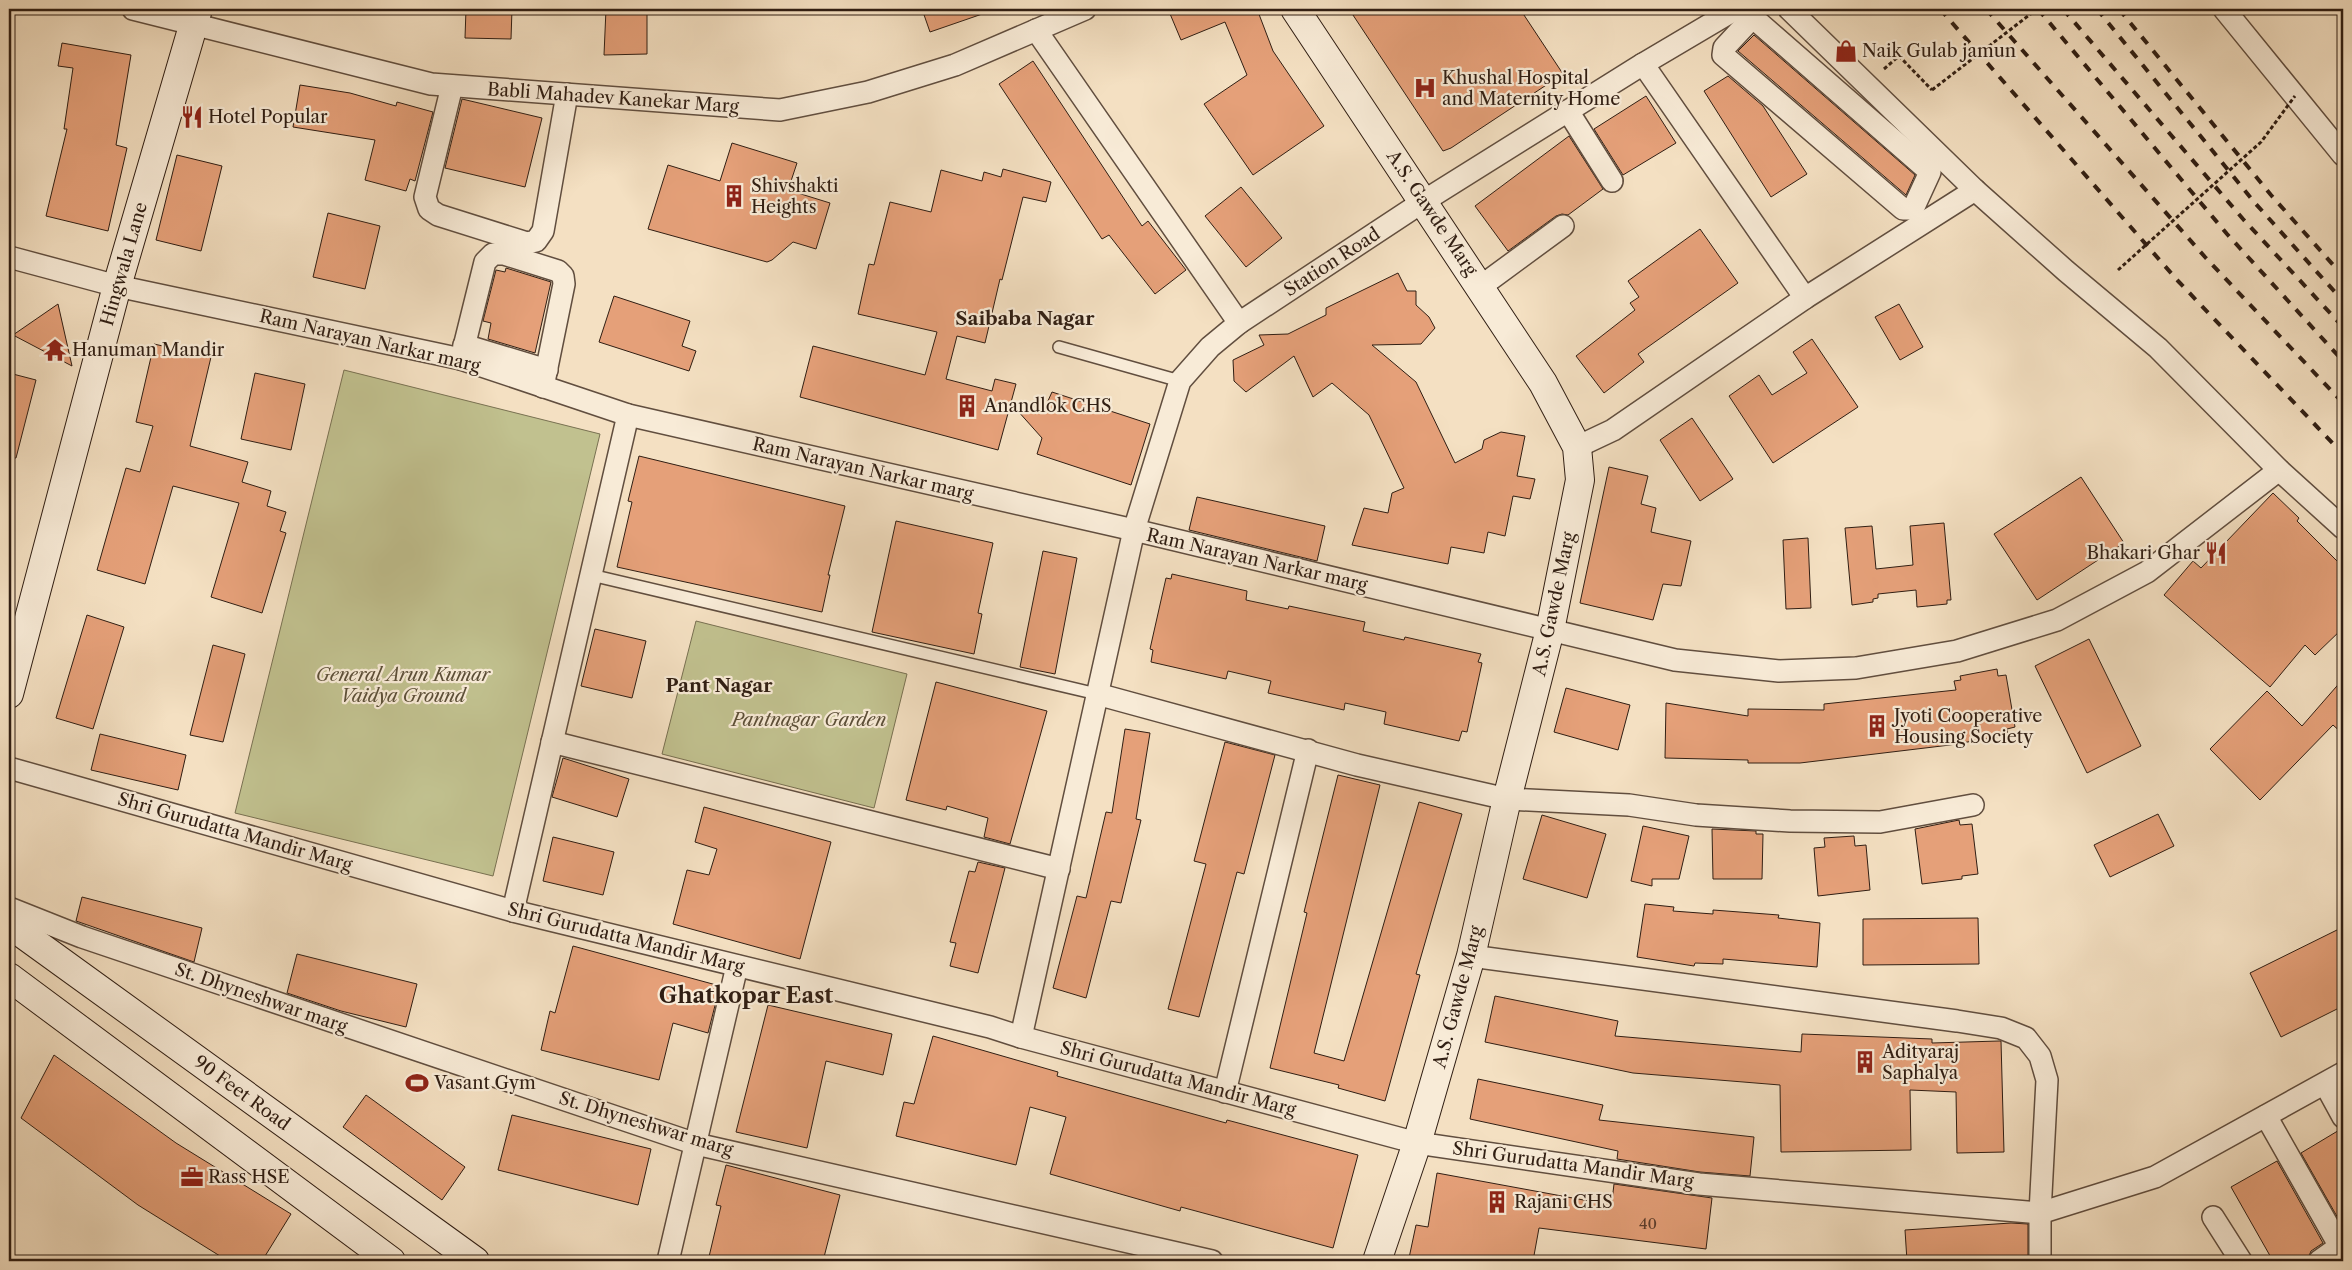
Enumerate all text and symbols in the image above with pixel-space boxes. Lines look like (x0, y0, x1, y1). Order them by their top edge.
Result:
shop icon: Naik Gulab jamun (1833, 38, 1859, 64)
place label: Naik Gulab jamun (1862, 40, 2016, 62)
place label: Khushal Hospital and Maternity Home (1442, 67, 1620, 110)
hospital icon: Khushal Hospital and Maternity Home (1412, 75, 1438, 101)
street label: Babli Mahadev Kanekar Marg (486, 78, 740, 118)
restaurant icon: Hotel Popular (179, 104, 205, 130)
place label: Hotel Popular (208, 106, 328, 128)
street label: A.S. Gawde Marg (1381, 145, 1482, 280)
place label: Shivshakti Heights (751, 175, 839, 218)
building icon: Shivshakti Heights (721, 183, 747, 209)
street label: Hingwala Lane (96, 200, 152, 328)
street label: Station Road (1280, 223, 1384, 301)
street label: Ram Narayan Narkar marg (257, 305, 483, 377)
district label: Saibaba Nagar (955, 307, 1095, 330)
temple icon: Hanuman Mandir (42, 337, 68, 363)
place label: Hanuman Mandir (72, 339, 225, 361)
building icon: Anandlok CHS (954, 393, 980, 419)
place label: Anandlok CHS (983, 395, 1112, 417)
street label: Ram Narayan Narkar marg (750, 433, 976, 505)
street label: Ram Narayan Narkar marg (1144, 524, 1370, 596)
street label: A.S. Gawde Marg (1528, 530, 1580, 679)
restaurant icon: Bhakari Ghar (2203, 540, 2229, 566)
place label: Bhakari Ghar (2087, 542, 2200, 564)
park label: General Arun Kumar Vaidya Ground (316, 664, 492, 707)
district label: Pant Nagar (665, 674, 773, 697)
place label: Jyoti Cooperative Housing Society (1891, 705, 2042, 748)
park label: Pantnagar Garden (730, 709, 886, 731)
building icon: Jyoti Cooperative Housing Society (1864, 713, 1890, 739)
street label: Shri Gurudatta Mandir Marg (115, 788, 355, 876)
street label: Shri Gurudatta Mandir Marg (505, 898, 747, 978)
street label: A.S. Gawde Marg (1428, 923, 1488, 1072)
street label: St. Dhyneshwar marg (172, 958, 351, 1038)
district label: Ghatkopar East (659, 982, 833, 1009)
street label: Shri Gurudatta Mandir Marg (1058, 1037, 1299, 1121)
place label: Adityaraj Saphalya (1881, 1041, 1959, 1084)
building icon: Adityaraj Saphalya (1852, 1049, 1878, 1075)
street label: 90 Feet Road (190, 1051, 294, 1135)
sports icon: Vasant Gym (404, 1070, 430, 1096)
place label: Vasant Gym (433, 1072, 536, 1094)
street label: St. Dhyneshwar marg (556, 1087, 736, 1161)
street label: Shri Gurudatta Mandir Marg (1451, 1137, 1695, 1193)
office icon: Rass HSE (179, 1164, 205, 1190)
place label: Rass HSE (208, 1166, 290, 1188)
building icon: Rajani CHS (1484, 1189, 1510, 1215)
place label: Rajani CHS (1514, 1191, 1613, 1213)
house number: 40 (1639, 1214, 1657, 1233)

